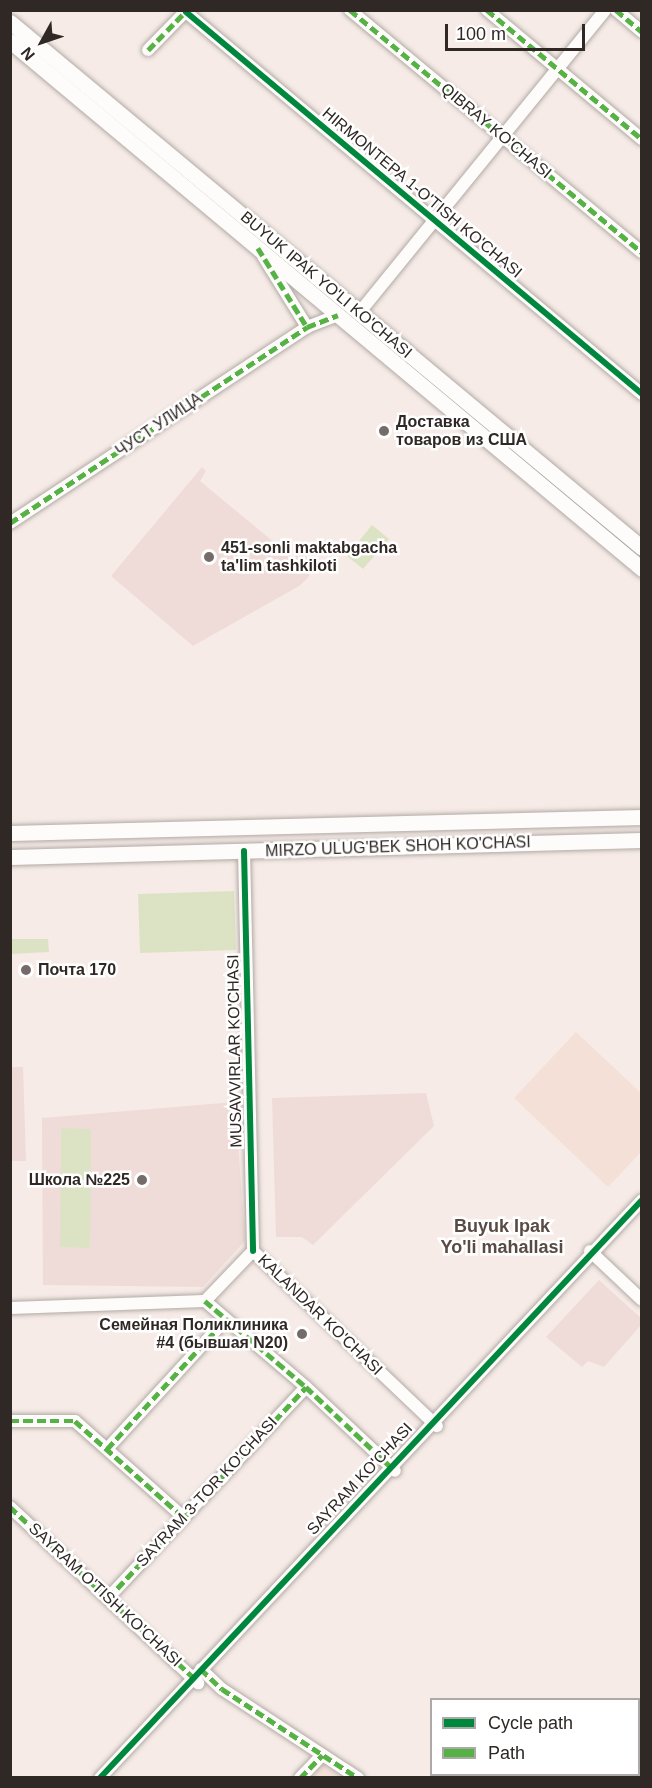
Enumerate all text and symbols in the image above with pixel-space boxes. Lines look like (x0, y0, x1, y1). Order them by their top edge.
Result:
north arrow (12, 12, 72, 72)
scale bar (448, 12, 588, 50)
text: 100 m (456, 24, 506, 44)
text: N (18, 44, 38, 64)
street label: QIBRAY KO'CHASI (437, 79, 555, 183)
street label: HIRMONTEPA 1-O'TISH KO'CHASI (318, 103, 526, 283)
street label: BUYUK IPAK YO'LI KO'CHASI (236, 207, 416, 363)
street label: ЧУСТ УЛИЦА (112, 389, 206, 461)
place label: Доставка товаров из США (396, 412, 527, 450)
marker: Доставка товаров из США (377, 424, 391, 438)
place label: 451-sonli maktabgacha ta'lim tashkiloti (221, 538, 397, 576)
marker: 451-sonli maktabgacha ta'lim tashkiloti (202, 550, 216, 564)
street label: MIRZO ULUG'BEK SHOH KO'CHASI (265, 833, 531, 861)
street label: MUSAVVIRLAR KO'CHASI (224, 954, 246, 1148)
place label: Почта 170 (38, 960, 116, 980)
marker: Почта 170 (19, 963, 33, 977)
place label: Школа №225 (29, 1170, 130, 1190)
marker: Школа №225 (135, 1173, 149, 1187)
district label: Buyuk Ipak Yo'li mahallasi (441, 1216, 563, 1258)
street label: KALANDAR KO'CHASI (254, 1251, 386, 1379)
place label: Семейная Поликлиника #4 (бывшая N20) (99, 1315, 288, 1353)
marker: Семейная Поликлиника #4 (бывшая N20) (293, 1325, 311, 1343)
street label: SAYRAM 3-TOR KO'CHASI (132, 1413, 282, 1571)
street label: SAYRAM KO'CHASI (303, 1419, 417, 1539)
street label: SAYRAM O'TISH KO'CHASI (24, 1519, 186, 1671)
legend (430, 1698, 640, 1776)
text: Cycle path (488, 1713, 573, 1733)
text: Path (488, 1743, 525, 1763)

